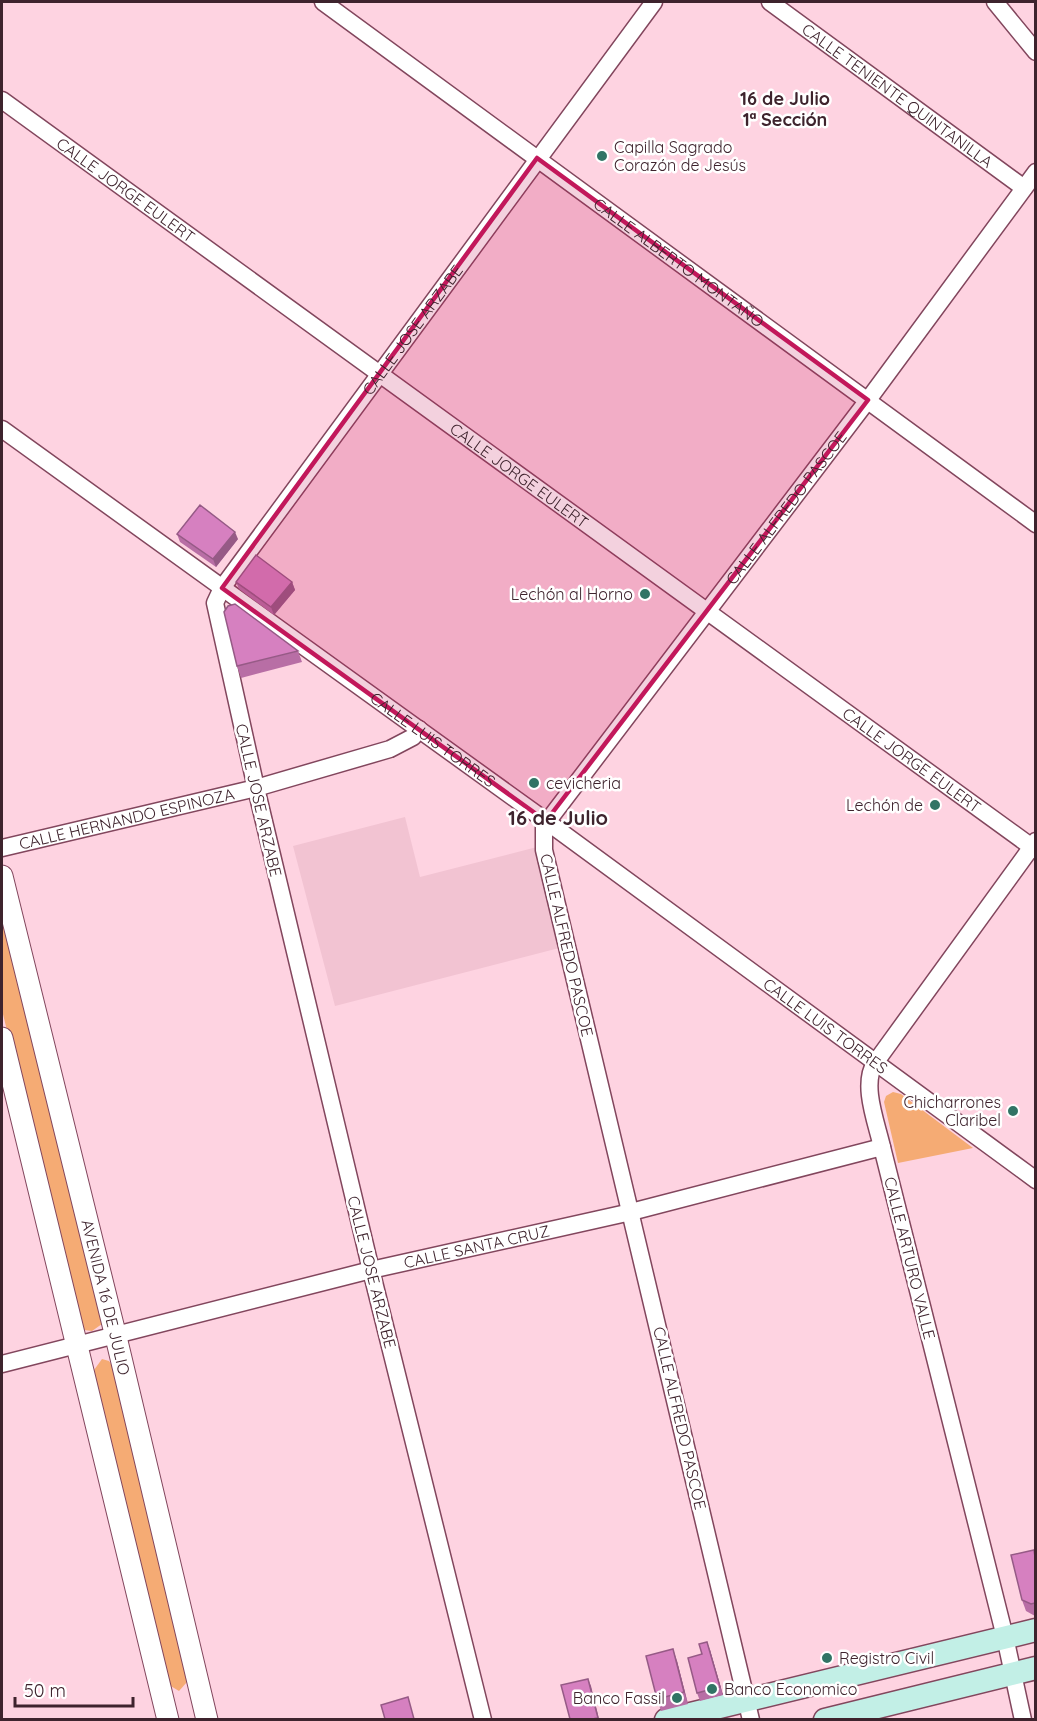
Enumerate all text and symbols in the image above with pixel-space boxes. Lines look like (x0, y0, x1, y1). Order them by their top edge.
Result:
street label: CALLE TENIENTE QUINTANILLA (798, 19, 997, 172)
district label: 16 de Julio 1ª Sección (740, 87, 830, 131)
street label: CALLE JORGE EULERT (53, 133, 199, 247)
place label: Capilla Sagrado Corazón de Jesús (614, 137, 746, 175)
marker: Capilla Sagrado Corazón de Jesús (595, 149, 609, 163)
street label: CALLE ALBERTO MONTAÑO (590, 193, 768, 332)
street label: CALLE JOSE ARZABE (358, 261, 467, 399)
street label: CALLE JORGE EULERT (446, 418, 593, 532)
street label: CALLE ALFREDO PASCOE (721, 427, 851, 588)
place label: Lechón al Horno (511, 584, 633, 604)
marker: Lechón al Horno (638, 587, 652, 601)
street label: CALLE LUIS TORRES (366, 688, 499, 791)
street label: CALLE JORGE EULERT (839, 703, 985, 817)
street label: CALLE JOSE ARZABE (232, 722, 286, 878)
place label: cevicheria (546, 773, 621, 793)
marker: cevicheria (527, 776, 541, 790)
street label: CALLE HERNANDO ESPINOZA (17, 783, 236, 854)
place label: Lechón de (846, 795, 923, 815)
marker: Lechón de (928, 798, 942, 812)
district label: 16 de Julio (508, 805, 608, 830)
street label: CALLE ALFREDO PASCOE (536, 852, 598, 1038)
street label: CALLE LUIS TORRES (759, 974, 892, 1078)
place label: Chicharrones Claribel (904, 1092, 1001, 1130)
marker: Chicharrones Claribel (1006, 1104, 1020, 1118)
street label: CALLE ARTURO VALLE (880, 1175, 940, 1341)
street label: CALLE JOSE ARZABE (343, 1194, 401, 1350)
street label: AVENIDA 16 DE JULIO (77, 1217, 135, 1377)
street label: CALLE SANTA CRUZ (402, 1220, 551, 1272)
street label: CALLE ALFREDO PASCOE (649, 1325, 711, 1511)
place label: Registro Civil (839, 1648, 934, 1668)
marker: Registro Civil (820, 1651, 834, 1665)
scale bar (15, 1670, 134, 1708)
text: 50 m (24, 1679, 66, 1702)
place label: Banco Economico (724, 1679, 858, 1699)
marker: Banco Economico (705, 1682, 719, 1696)
place label: Banco Fassil (573, 1688, 665, 1708)
marker: Banco Fassil (670, 1691, 684, 1705)

